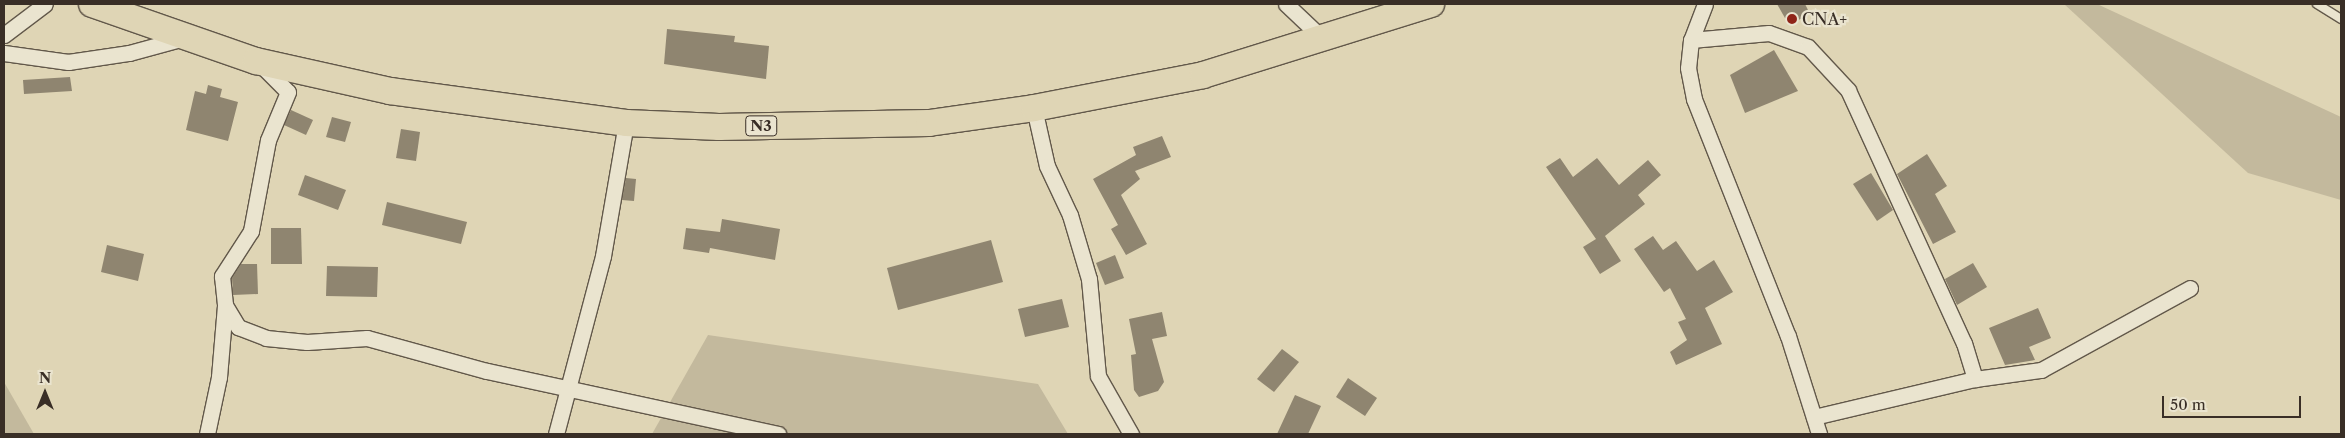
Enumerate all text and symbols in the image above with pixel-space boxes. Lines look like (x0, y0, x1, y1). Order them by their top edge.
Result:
place label: CNA+ (1802, 9, 1847, 29)
marker: CNA+ (1786, 13, 1798, 25)
road number: N3 (745, 114, 777, 138)
north arrow (20, 368, 70, 418)
text: N (39, 369, 51, 387)
scale bar (2165, 386, 2304, 418)
text: 50 m (2170, 395, 2206, 414)

